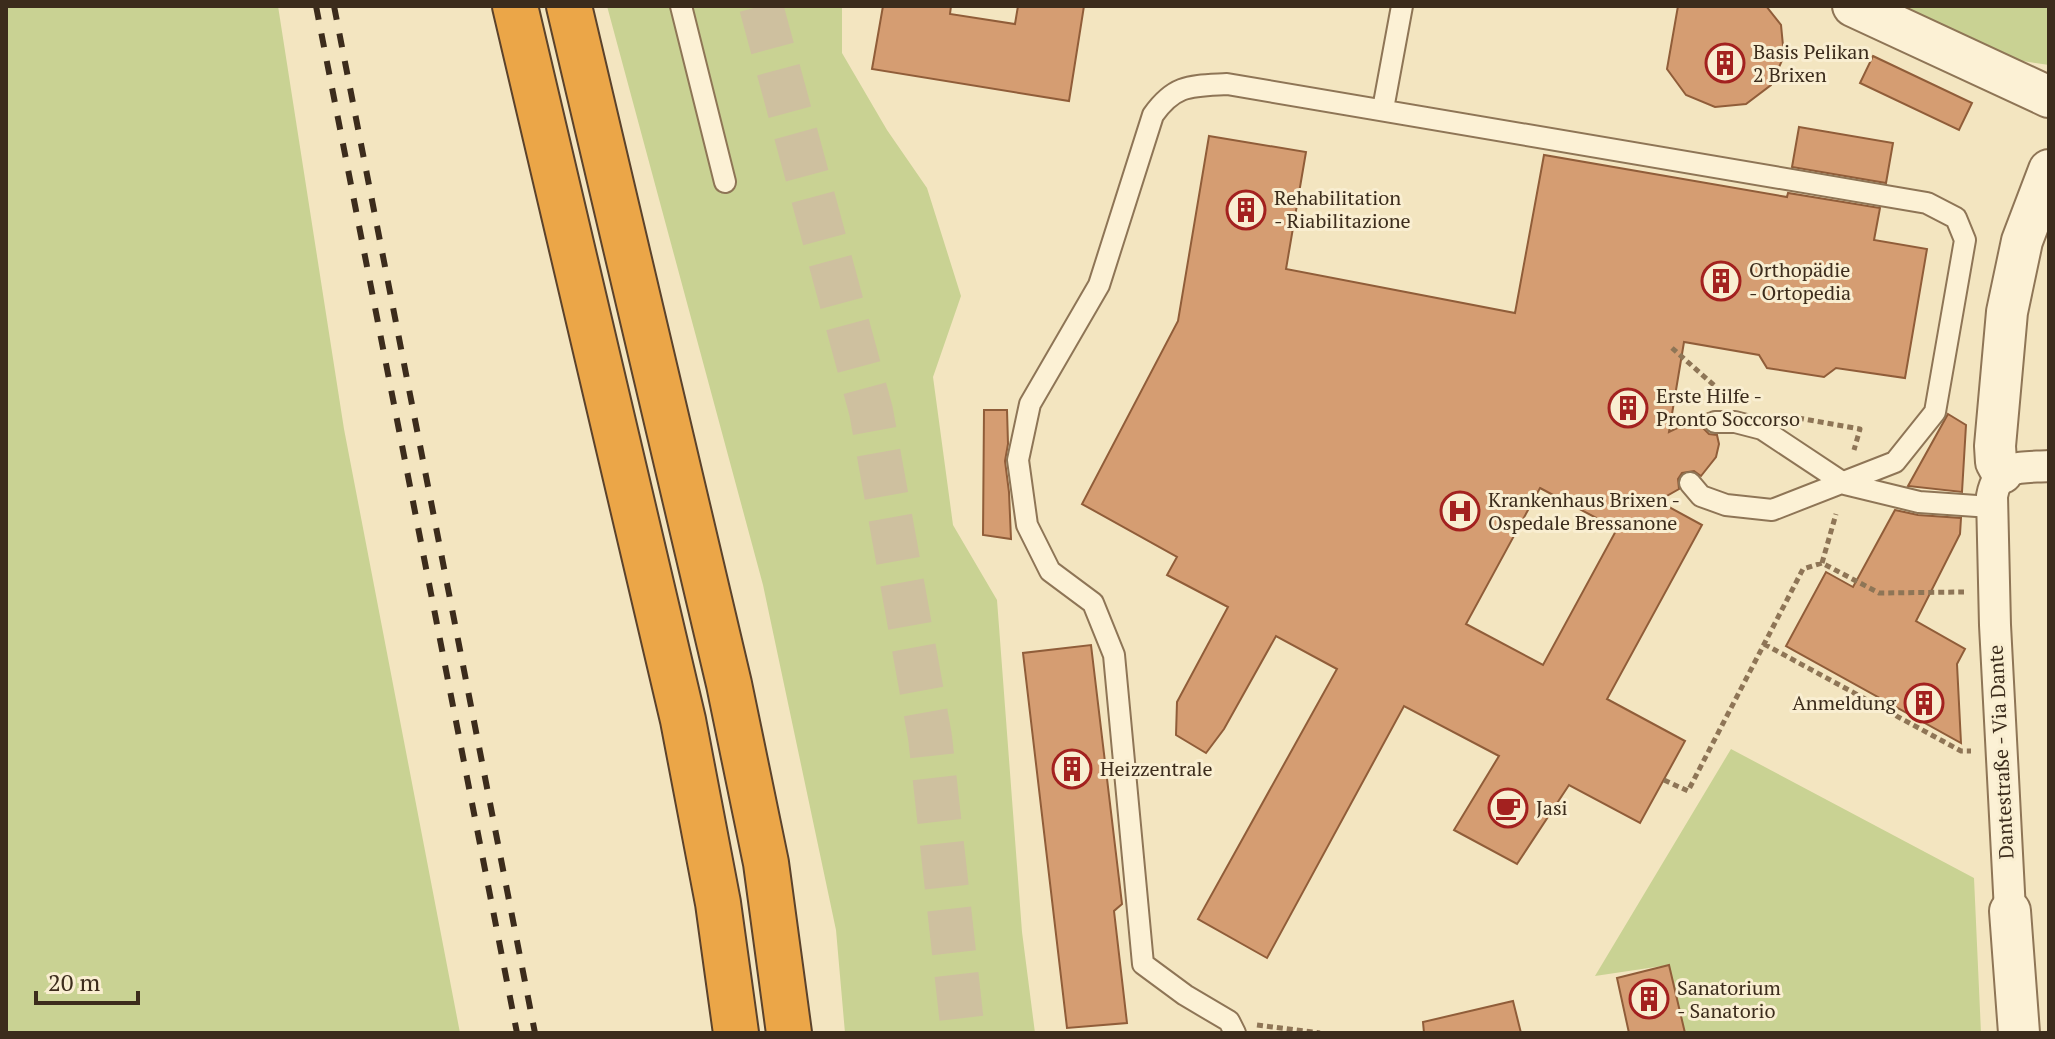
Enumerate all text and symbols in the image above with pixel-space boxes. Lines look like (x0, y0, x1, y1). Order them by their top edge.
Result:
place label: Basis Pelikan 2 Brixen (1753, 38, 1869, 88)
building icon: Basis Pelikan 2 Brixen (1704, 42, 1746, 84)
place label: Rehabilitation - Riabilitazione (1274, 184, 1411, 234)
building icon: Rehabilitation - Riabilitazione (1225, 189, 1267, 231)
place label: Orthopädie - Ortopedia (1749, 256, 1851, 306)
building icon: Orthopädie - Ortopedia (1700, 260, 1742, 302)
place label: Erste Hilfe - Pronto Soccorso (1656, 382, 1800, 432)
building icon: Erste Hilfe - Pronto Soccorso (1607, 387, 1649, 429)
place label: Krankenhaus Brixen - Ospedale Bressanone (1488, 486, 1680, 536)
hospital icon: Krankenhaus Brixen - Ospedale Bressanone (1439, 490, 1481, 532)
street label: Dantestraße - Via Dante (1981, 644, 2020, 860)
building icon: Anmeldung (1903, 682, 1945, 724)
place label: Anmeldung (1792, 689, 1896, 716)
building icon: Heizzentrale (1051, 748, 1093, 790)
place label: Heizzentrale (1100, 755, 1213, 782)
cafe icon: Jasi (1487, 787, 1529, 829)
place label: Jasi (1536, 794, 1568, 821)
scale bar (36, 955, 138, 1005)
text: 20 m (48, 966, 100, 998)
place label: Sanatorium - Sanatorio (1677, 974, 1781, 1024)
building icon: Sanatorium - Sanatorio (1628, 978, 1670, 1020)

